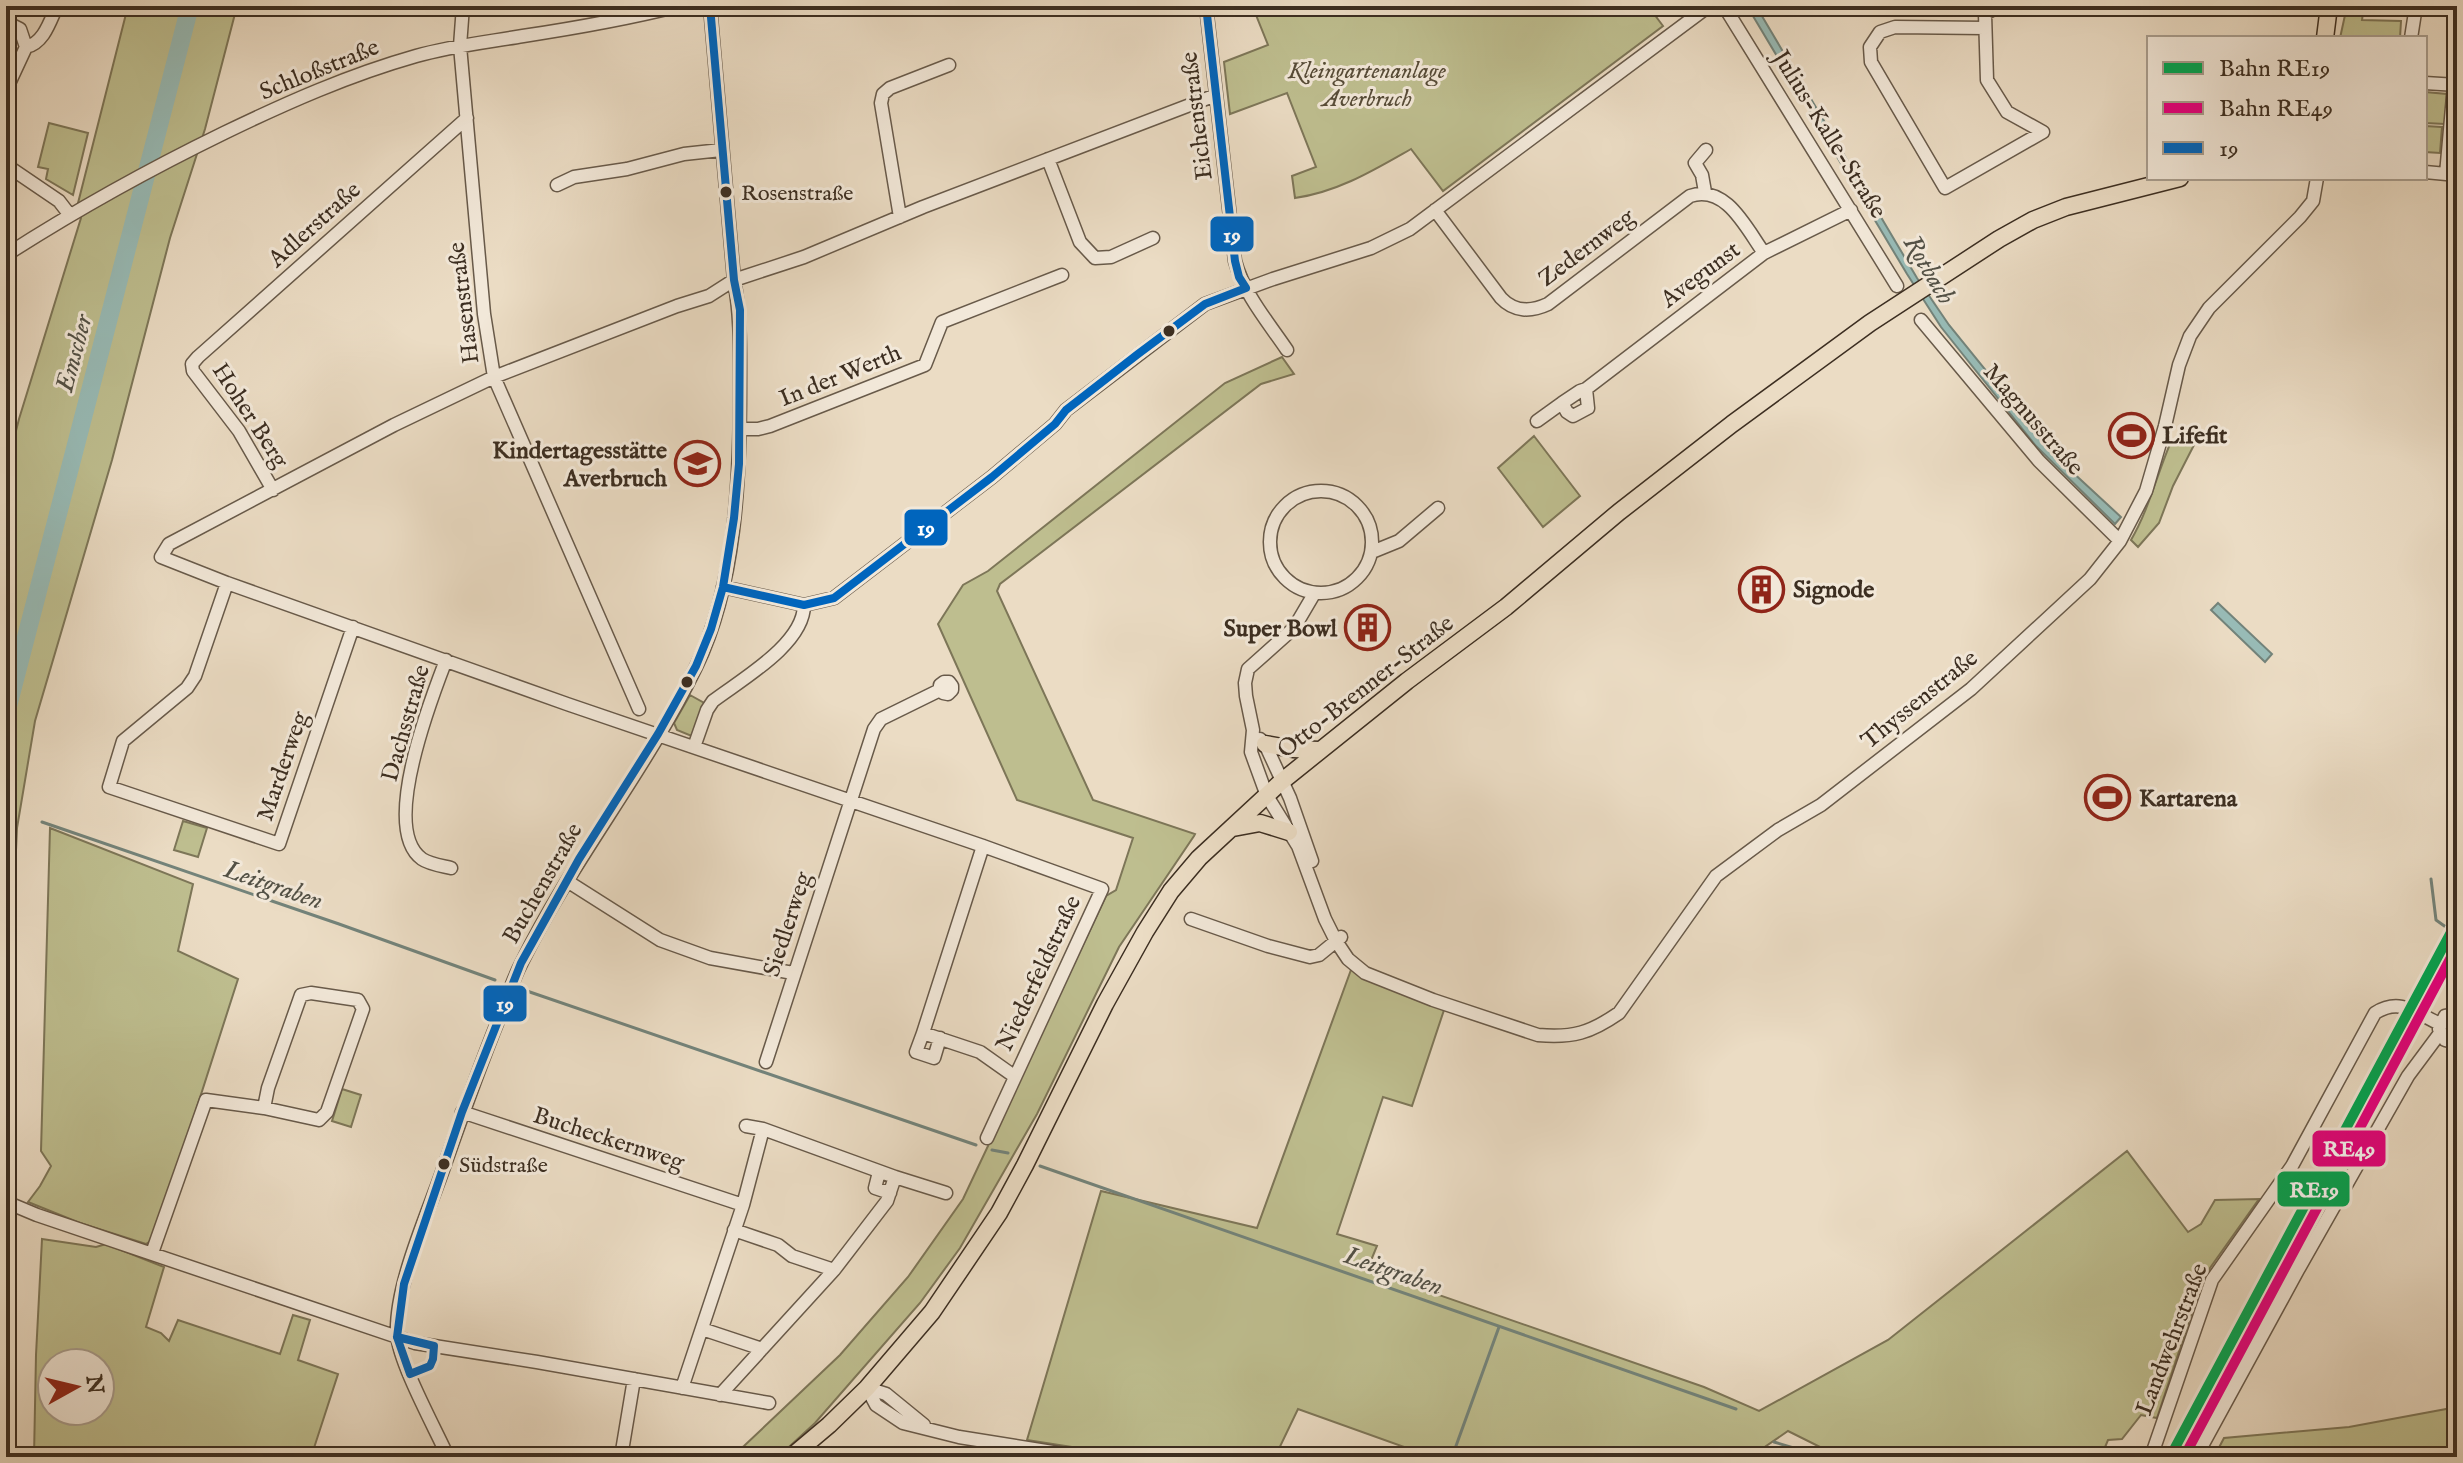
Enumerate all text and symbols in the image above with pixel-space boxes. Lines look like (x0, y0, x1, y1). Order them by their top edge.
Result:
street label: Schloßstraße (255, 32, 384, 108)
legend (2147, 36, 2427, 180)
street label: Julius-Kalle-Straße (1763, 42, 1893, 225)
street label: Eichenstraße (1174, 50, 1221, 182)
text: Bahn RE19 (2219, 54, 2330, 85)
park label: Kleingartenanlage Averbruch (1287, 56, 1446, 115)
text: Bahn RE49 (2219, 94, 2333, 125)
text: 19 (2219, 134, 2238, 165)
street label: Adlerstraße (261, 175, 368, 276)
place label: Rosenstraße (741, 180, 853, 208)
marker: Rosenstraße (718, 184, 734, 200)
street label: Zedernweg (1533, 201, 1642, 294)
line badge: 19 (1209, 215, 1255, 253)
text: 19 (1223, 222, 1241, 250)
water label: Rotbach (1895, 229, 1962, 311)
street label: Avegunst (1654, 235, 1747, 316)
street label: Hasenstraße (442, 240, 487, 365)
water label: Emscher (48, 310, 101, 397)
unlabelled marker (1161, 323, 1177, 339)
street label: In der Werth (775, 338, 906, 415)
street label: Hoher Berg (204, 357, 296, 475)
street label: Magnusstraße (1976, 357, 2090, 482)
sports icon: Lifefit (2107, 411, 2155, 459)
place label: Lifefit (2162, 421, 2228, 452)
place label: Kindertagesstätte Averbruch (492, 436, 667, 495)
school or university icon: Kindertagesstätte Averbruch (674, 440, 722, 488)
line badge: 19 (903, 508, 949, 547)
text: 19 (917, 515, 935, 543)
building icon: Signode (1738, 565, 1786, 613)
place label: Signode (1793, 575, 1874, 606)
building icon: Super Bowl (1344, 604, 1392, 652)
street label: Otto-Brenner-Straße (1271, 609, 1460, 766)
place label: Super Bowl (1223, 614, 1337, 645)
street label: Thyssenstraße (1855, 643, 1985, 757)
street label: Dachsstraße (375, 661, 438, 786)
unlabelled marker (679, 674, 695, 690)
street label: Marderweg (250, 707, 317, 825)
sports icon: Kartarena (2084, 774, 2132, 822)
place label: Kartarena (2139, 784, 2238, 815)
street label: Buchenstraße (496, 818, 590, 950)
water label: Leitgraben (218, 853, 327, 919)
street label: Siedlerweg (757, 867, 820, 981)
street label: Niederfeldstraße (990, 891, 1089, 1057)
line badge: 19 (482, 984, 528, 1023)
text: 19 (496, 991, 514, 1019)
street label: Bucheckernweg (529, 1100, 689, 1179)
line badge: RE49 (2311, 1129, 2387, 1168)
text: RE49 (2323, 1136, 2375, 1164)
place label: Südstraße (459, 1152, 548, 1180)
marker: Südstraße (436, 1156, 452, 1172)
line badge: RE19 (2276, 1170, 2351, 1208)
text: RE19 (2289, 1177, 2339, 1205)
water label: Leitgraben (1338, 1239, 1447, 1305)
street label: Landwehrstraße (2129, 1259, 2216, 1420)
north arrow (36, 1347, 116, 1427)
text: N (78, 1372, 109, 1396)

